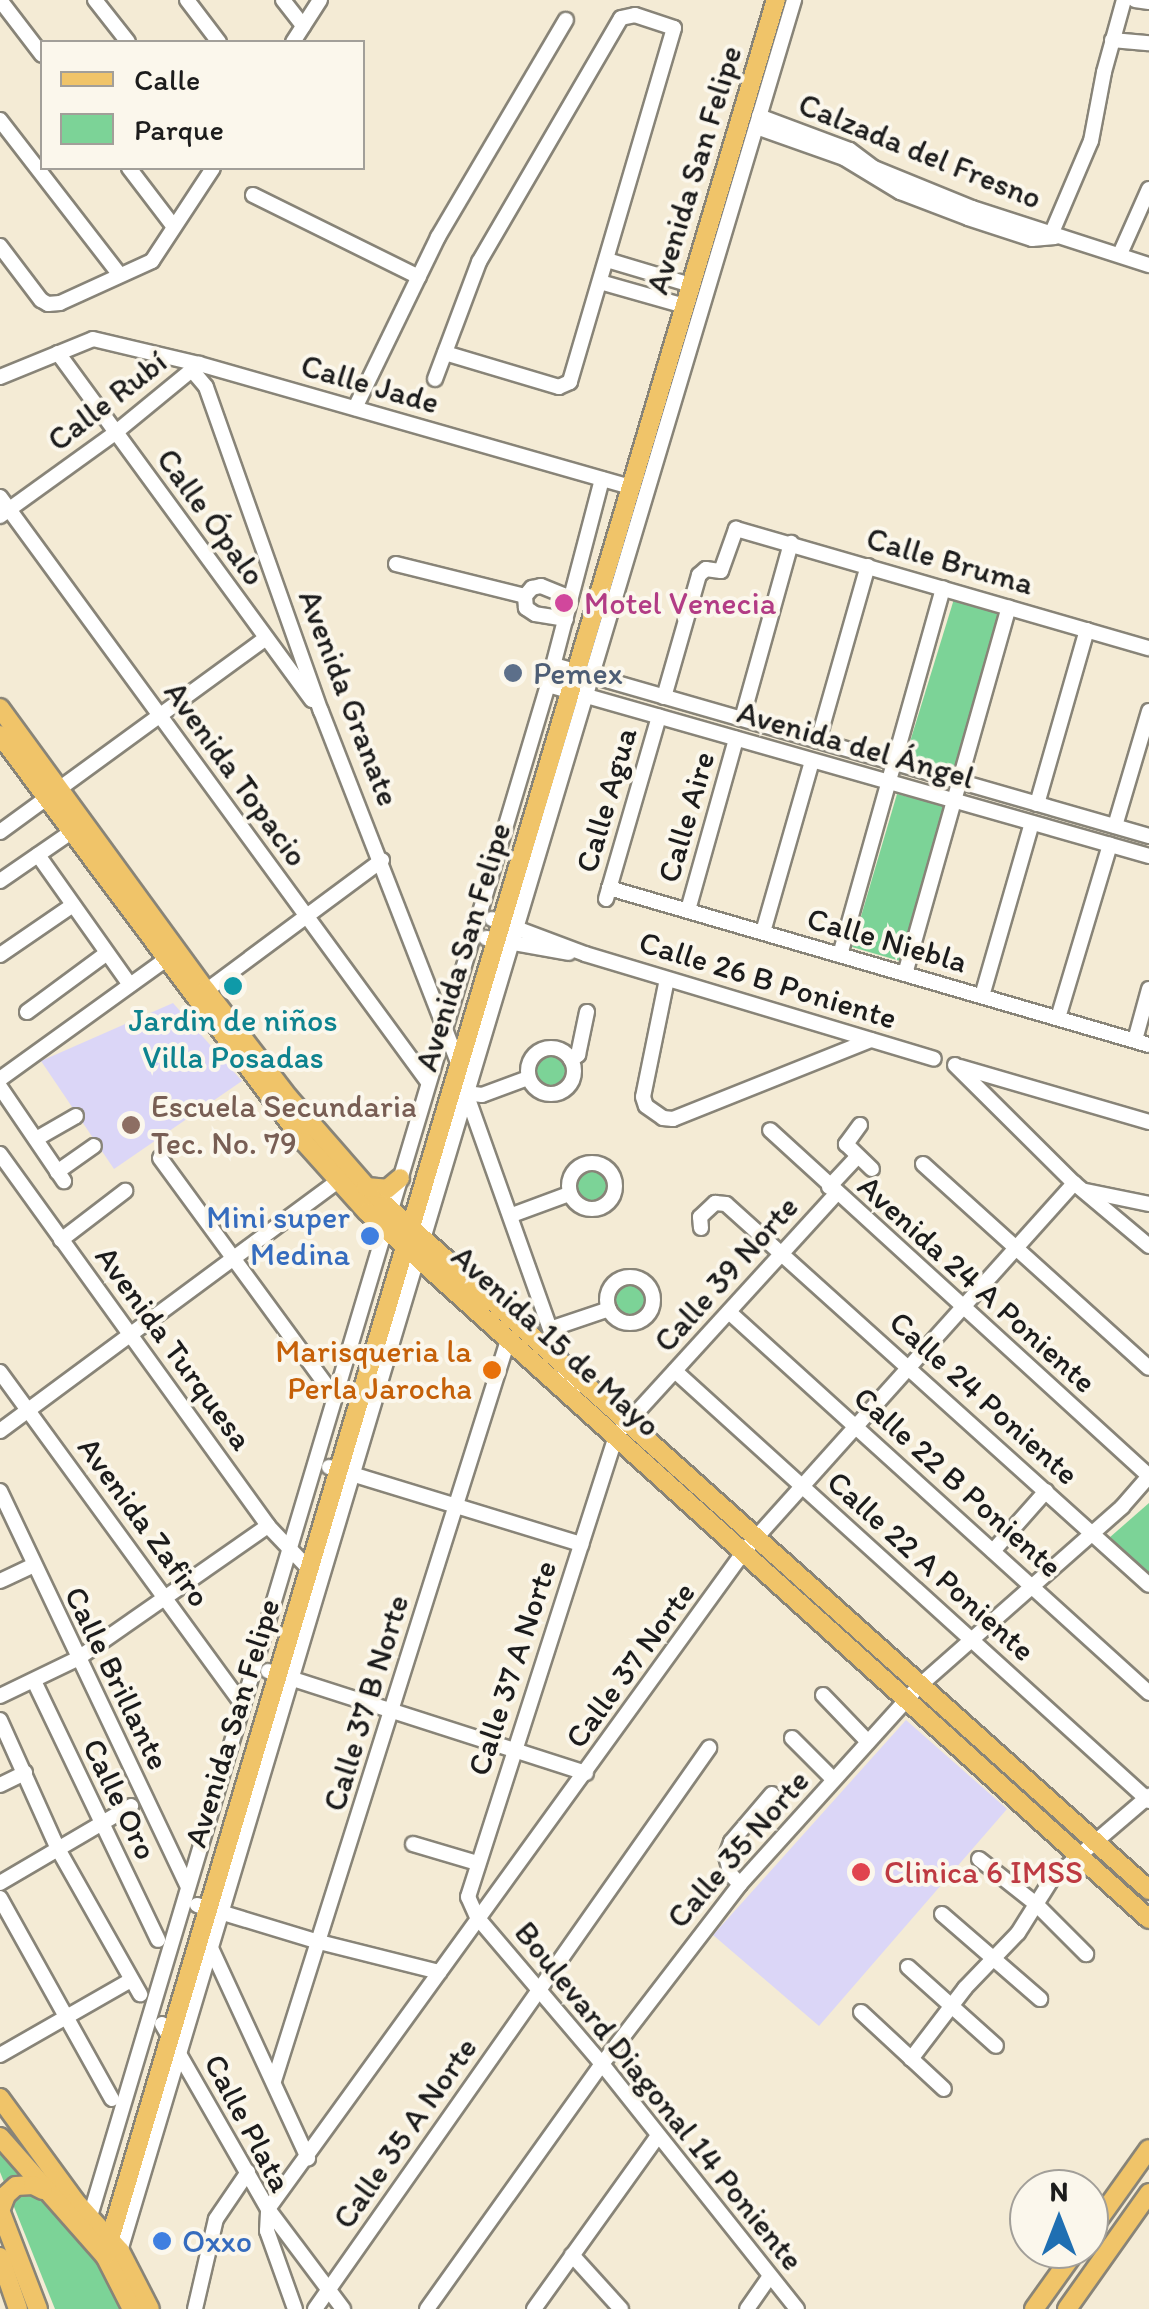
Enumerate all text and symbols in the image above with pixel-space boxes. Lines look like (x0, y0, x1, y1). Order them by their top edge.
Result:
legend (40, 40, 365, 170)
street label: Avenida San Felipe (638, 42, 750, 298)
text: Calle (134, 61, 200, 98)
street label: Calzada del Fresno (792, 85, 1048, 217)
text: Parque (134, 111, 224, 148)
street label: Calle Rubí (40, 343, 174, 459)
street label: Calle Jade (296, 346, 444, 422)
street label: Calle Ópalo (148, 441, 274, 593)
street label: Calle Bruma (863, 519, 1037, 603)
place label: Motel Venecia (584, 584, 774, 622)
street label: Avenida Granate (290, 585, 408, 811)
marker: Motel Venecia (553, 592, 575, 614)
place label: Pemex (533, 654, 623, 692)
marker: Pemex (502, 662, 524, 684)
street label: Avenida Topacio (156, 674, 316, 874)
street label: Avenida del Ángel (733, 693, 979, 797)
street label: Calle Agua (567, 724, 645, 876)
street label: Calle Aire (649, 747, 723, 887)
street label: Avenida San Felipe (407, 819, 519, 1075)
street label: Calle Niebla (802, 899, 972, 981)
street label: Calle 26 B Poniente (635, 923, 901, 1037)
marker: Jardin de niños Villa Posadas (222, 975, 244, 997)
place label: Jardin de niños Villa Posadas (128, 1002, 338, 1077)
place label: Escuela Secundaria Tec. No. 79 (151, 1088, 417, 1163)
marker: Escuela Secundaria Tec. No. 79 (120, 1114, 142, 1136)
street label: Avenida 24 A Poniente (850, 1167, 1104, 1401)
street label: Calle 39 Norte (646, 1188, 806, 1360)
place label: Mini super Medina (208, 1199, 350, 1274)
marker: Mini super Medina (359, 1225, 381, 1247)
street label: Avenida 15 de Mayo (444, 1237, 668, 1445)
street label: Avenida Turquesa (87, 1238, 261, 1458)
street label: Calle 24 Poniente (882, 1303, 1086, 1493)
place label: Marisqueria la Perla Jarocha (275, 1333, 472, 1408)
marker: Marisqueria la Perla Jarocha (481, 1359, 503, 1381)
street label: Calle 22 B Poniente (846, 1379, 1070, 1585)
street label: Avenida Zafiro (69, 1430, 219, 1614)
street label: Calle 22 A Poniente (819, 1463, 1043, 1669)
street label: Calle 37 A Norte (459, 1556, 565, 1780)
street label: Calle 37 Norte (557, 1574, 703, 1756)
street label: Calle Brillante (56, 1580, 178, 1776)
street label: Calle 37 B Norte (315, 1590, 417, 1816)
street label: Avenida San Felipe (176, 1595, 288, 1851)
street label: Calle Oro (74, 1732, 166, 1866)
street label: Calle 35 Norte (659, 1762, 817, 1936)
place label: Clinica 6 IMSS (884, 1853, 1083, 1891)
marker: Clinica 6 IMSS (848, 1859, 874, 1885)
street label: Boulevard Diagonal 14 Poniente (507, 1914, 811, 2278)
street label: Calle 35 A Norte (325, 2030, 485, 2236)
street label: Calle Plata (196, 2048, 300, 2198)
north arrow (1009, 2169, 1109, 2269)
text: N (1050, 2174, 1068, 2208)
place label: Oxxo (182, 2222, 252, 2260)
marker: Oxxo (151, 2230, 173, 2252)

